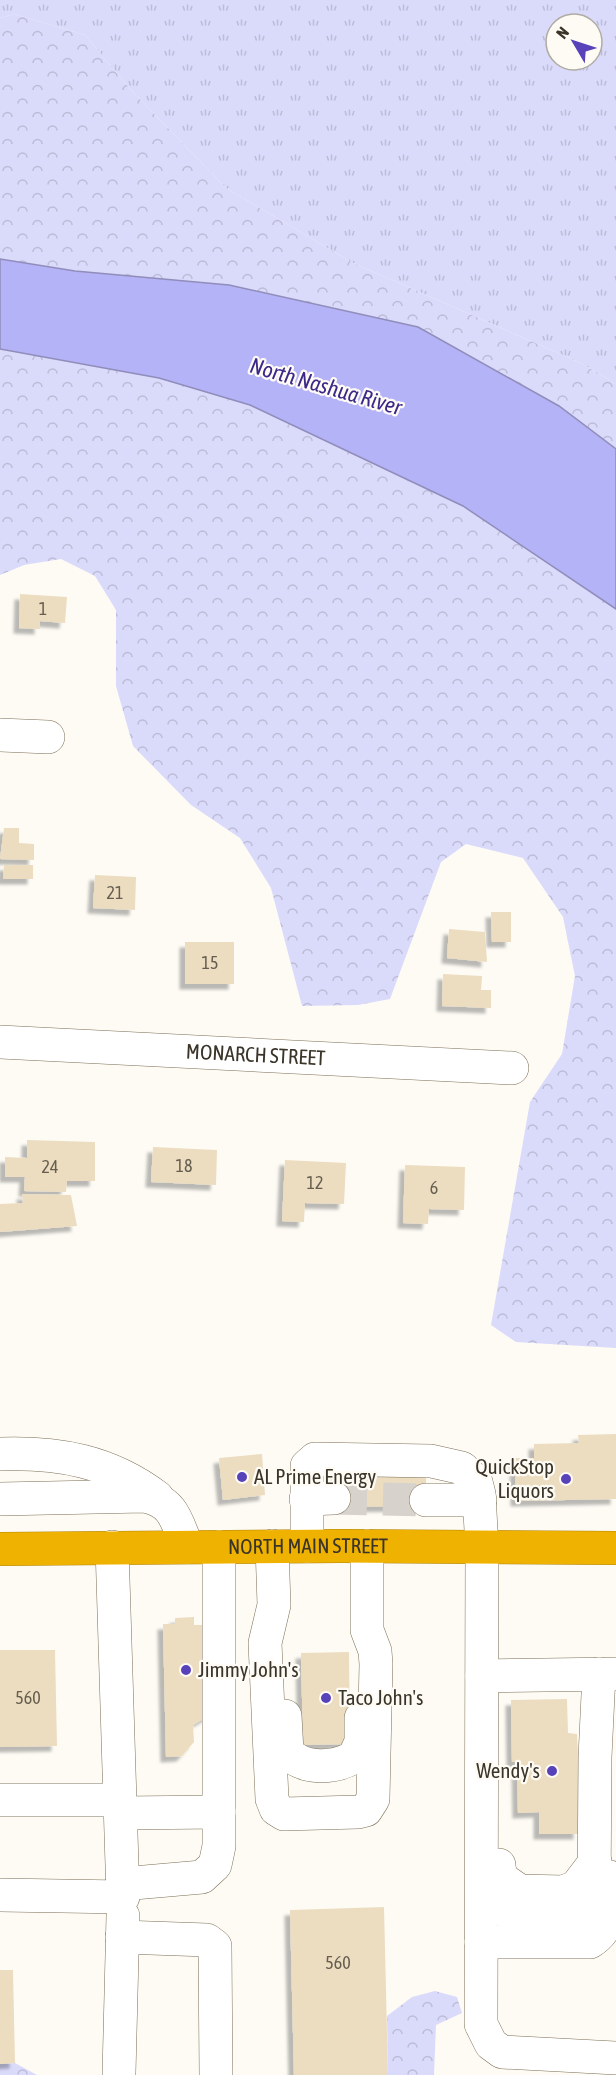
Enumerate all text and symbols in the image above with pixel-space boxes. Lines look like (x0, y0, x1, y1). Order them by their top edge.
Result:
north arrow (544, 12, 604, 72)
text: N (552, 23, 572, 42)
water label: North Nashua River (247, 352, 406, 420)
house number: 1 (39, 598, 47, 619)
house number: 21 (107, 882, 123, 903)
house number: 15 (202, 952, 218, 973)
street label: MONARCH STREET (185, 1038, 326, 1070)
house number: 18 (176, 1155, 192, 1176)
house number: 24 (42, 1156, 58, 1177)
house number: 12 (307, 1172, 323, 1193)
house number: 6 (430, 1177, 438, 1198)
place label: QuickStop Liquors (475, 1454, 554, 1502)
place label: AL Prime Energy (254, 1464, 376, 1488)
marker: AL Prime Energy (235, 1470, 249, 1484)
marker: QuickStop Liquors (559, 1472, 573, 1486)
street label: NORTH MAIN STREET (228, 1533, 388, 1558)
place label: Jimmy John's (198, 1657, 299, 1681)
marker: Jimmy John's (179, 1663, 193, 1677)
place label: Taco John's (338, 1685, 423, 1709)
house number: 560 (15, 1687, 41, 1708)
marker: Taco John's (319, 1691, 333, 1705)
place label: Wendy's (476, 1758, 540, 1782)
marker: Wendy's (545, 1764, 559, 1778)
house number: 560 (325, 1952, 351, 1973)

